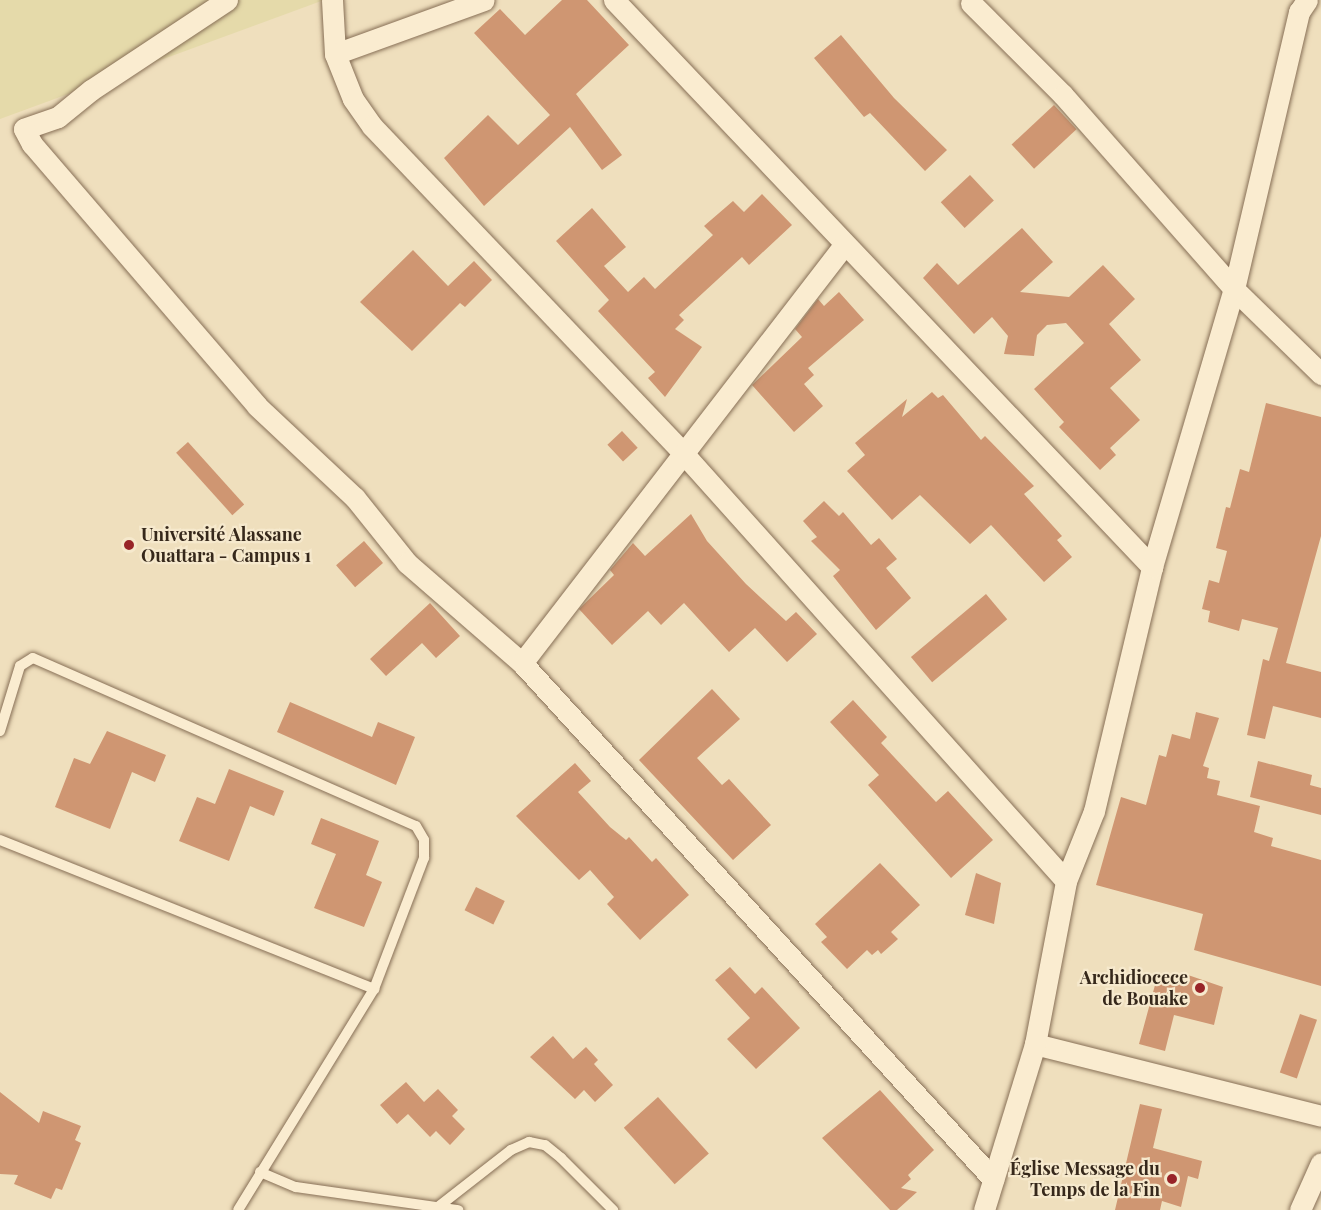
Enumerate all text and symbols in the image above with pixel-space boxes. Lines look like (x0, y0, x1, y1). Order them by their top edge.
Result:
place label: Université Alassane Ouattara - Campus 1 (141, 524, 311, 566)
marker: Université Alassane Ouattara - Campus 1 (122, 538, 136, 552)
place label: Archidiocece de Bouake (1080, 967, 1188, 1010)
marker: Archidiocece de Bouake (1193, 981, 1207, 995)
place label: Église Message du Temps de la Fin (1010, 1158, 1160, 1200)
marker: Église Message du Temps de la Fin (1165, 1172, 1179, 1186)

